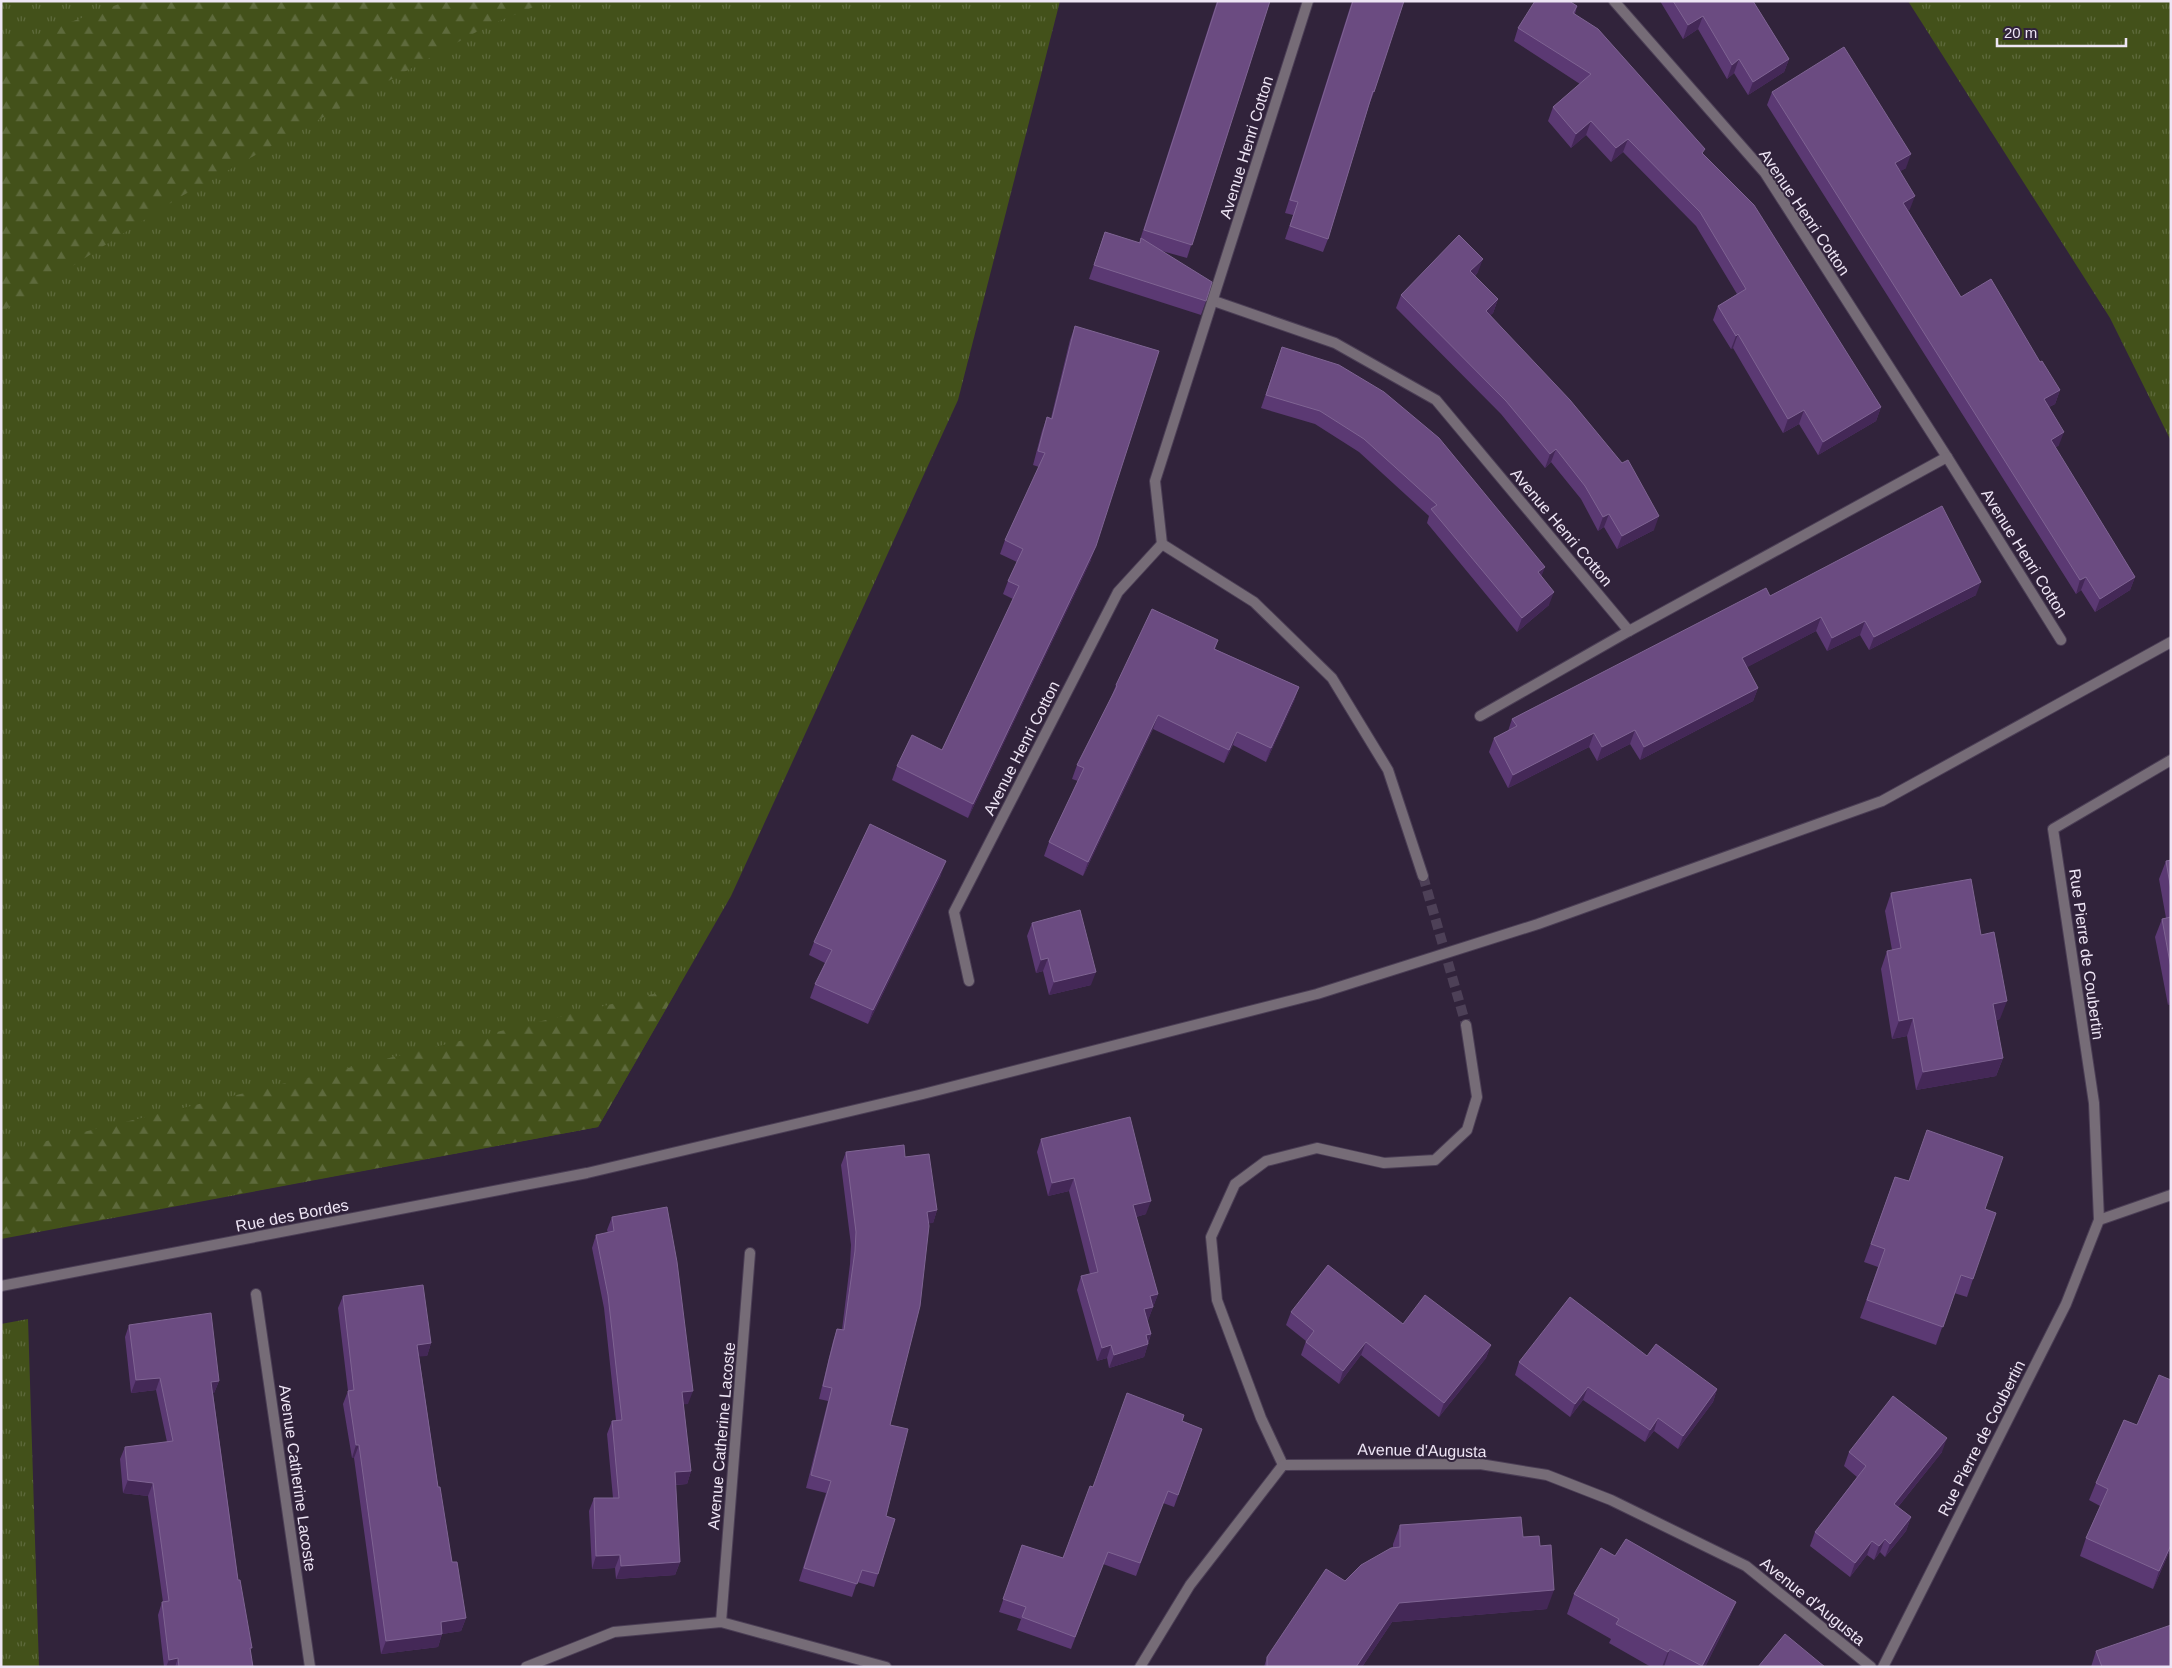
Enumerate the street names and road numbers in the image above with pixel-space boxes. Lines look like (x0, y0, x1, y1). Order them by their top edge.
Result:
street label: Avenue Henri Cotton (1217, 74, 1276, 221)
street label: Avenue Henri Cotton (1756, 146, 1853, 278)
street label: Avenue Henri Cotton (1507, 465, 1616, 590)
street label: Avenue Henri Cotton (1978, 486, 2071, 621)
street label: Avenue Henri Cotton (980, 678, 1063, 818)
street label: Rue Pierre de Coubertin (2066, 867, 2107, 1041)
street label: Rue des Bordes (234, 1196, 350, 1235)
street label: Avenue Catherine Lacoste (705, 1341, 738, 1531)
street label: Rue Pierre de Coubertin (1935, 1357, 2028, 1519)
street label: Avenue Catherine Lacoste (276, 1384, 319, 1573)
street label: Avenue d'Augusta (1357, 1441, 1487, 1460)
street label: Avenue d'Augusta (1757, 1554, 1868, 1649)

